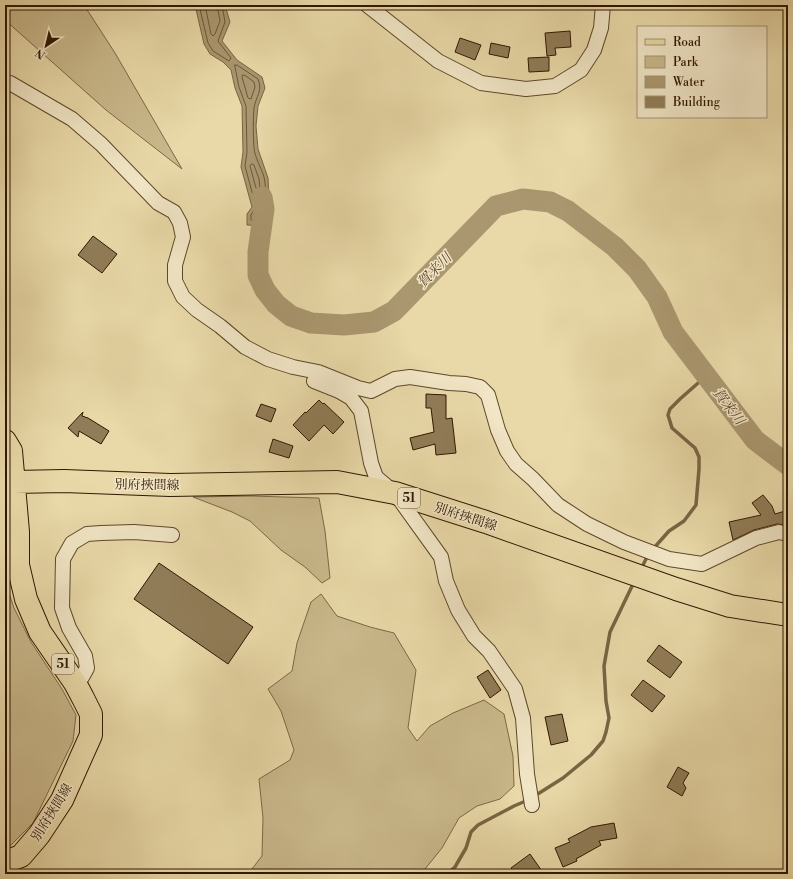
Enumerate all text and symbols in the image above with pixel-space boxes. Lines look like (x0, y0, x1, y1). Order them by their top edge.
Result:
north arrow (26, 26, 66, 66)
legend (637, 26, 767, 118)
text: Road (673, 35, 701, 50)
text: N (33, 45, 48, 62)
text: Park (673, 55, 699, 70)
text: Water (672, 75, 705, 90)
text: Building (672, 95, 721, 110)
water label: 賀来川 (414, 248, 457, 292)
water label: 賀来川 (708, 384, 749, 430)
street label: 別府挾間線 (114, 476, 180, 494)
road number: 51 (398, 488, 420, 508)
street label: 別府挾間線 (432, 499, 499, 535)
road number: 51 (52, 654, 74, 674)
street label: 別府挾間線 (28, 781, 76, 844)

